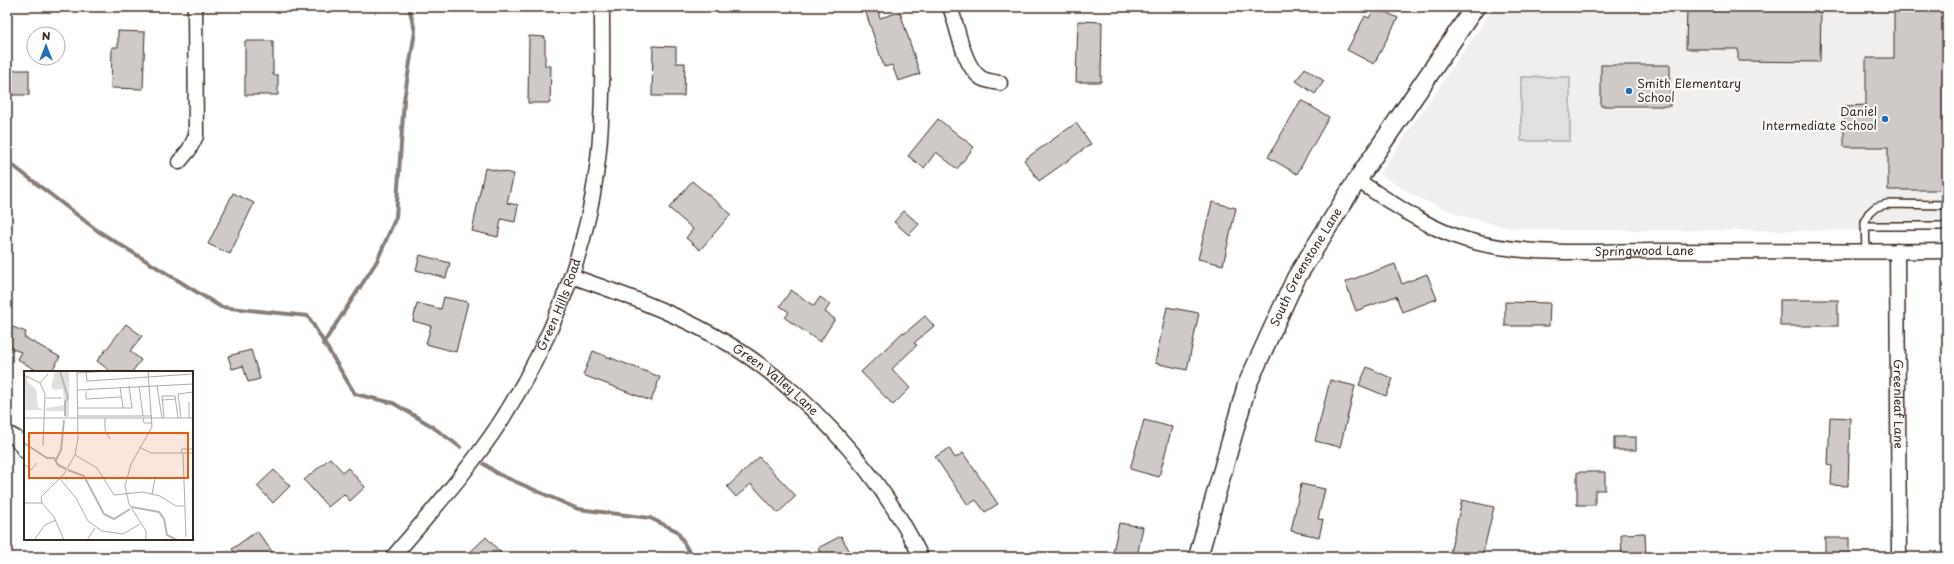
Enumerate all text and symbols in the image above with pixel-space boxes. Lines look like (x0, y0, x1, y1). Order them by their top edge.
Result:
north arrow (26, 26, 66, 66)
text: N (42, 27, 51, 44)
place label: Smith Elementary School (1637, 74, 1741, 106)
marker: Smith Elementary School (1624, 86, 1634, 96)
place label: Daniel Intermediate School (1762, 102, 1877, 134)
marker: Daniel Intermediate School (1880, 114, 1890, 124)
street label: South Greenstone Lane (1265, 203, 1346, 329)
street label: Springwood Lane (1594, 241, 1694, 260)
street label: Green Hills Road (532, 256, 585, 354)
street label: Green Valley Lane (729, 339, 823, 419)
street label: Greenleaf Lane (1890, 359, 1908, 449)
inset map (24, 371, 193, 540)

